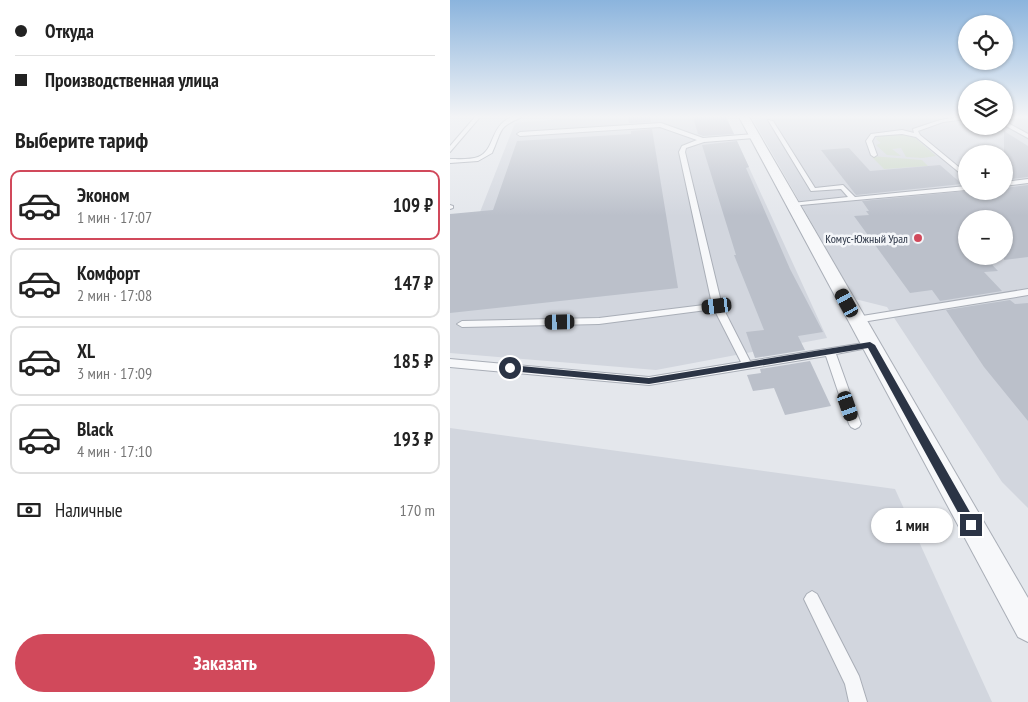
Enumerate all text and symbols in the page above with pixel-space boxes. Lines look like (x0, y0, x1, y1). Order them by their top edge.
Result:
map controls (958, 15, 1013, 265)
button: locate (958, 15, 1013, 70)
text: Откуда (45, 19, 94, 43)
text: Производственная улица (45, 68, 219, 92)
button: layers (958, 80, 1013, 135)
text: Выберите тариф (15, 126, 148, 154)
button: + (958, 145, 1013, 200)
icon: car (17, 183, 62, 228)
text: Эконом (77, 183, 130, 207)
text: 109 ₽ (393, 193, 433, 217)
text: 1 мин · 17:07 (77, 207, 152, 227)
button: − (958, 210, 1013, 265)
place label: Комус-Южный Урал (825, 231, 908, 246)
marker: Комус-Южный Урал (912, 232, 924, 244)
icon: car (17, 261, 62, 306)
text: Комфорт (77, 261, 140, 285)
text: 147 ₽ (394, 271, 433, 295)
text: 2 мин · 17:08 (77, 285, 152, 305)
car (833, 286, 860, 320)
car (701, 297, 732, 315)
car (544, 314, 575, 330)
icon: car (17, 339, 62, 384)
text: XL (77, 339, 95, 363)
text: 185 ₽ (393, 349, 433, 373)
route start (499, 357, 521, 379)
text: 3 мин · 17:09 (77, 363, 152, 383)
car (836, 389, 859, 423)
icon: car (17, 417, 62, 462)
text: Black (77, 417, 113, 441)
text: 193 ₽ (393, 427, 433, 451)
text: 4 мин · 17:10 (77, 441, 152, 461)
icon: cash (15, 496, 43, 524)
text: Наличные (55, 498, 123, 522)
text: 170 m (400, 500, 435, 520)
callout: 1 мин (871, 508, 954, 542)
route end (960, 514, 982, 536)
text: 1 мин (895, 515, 929, 535)
button: Заказать (15, 634, 435, 692)

